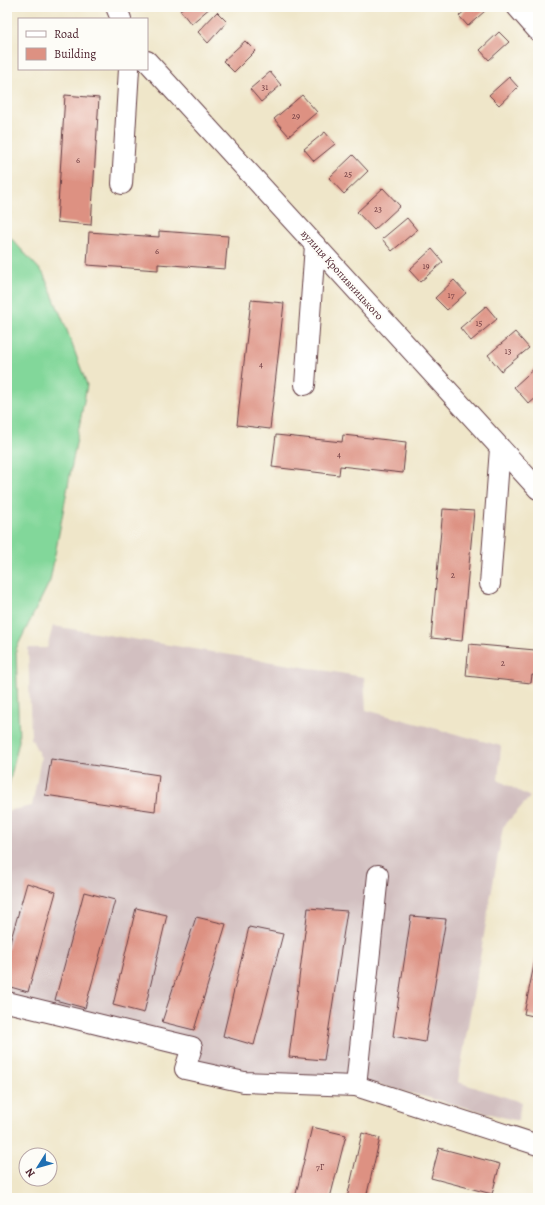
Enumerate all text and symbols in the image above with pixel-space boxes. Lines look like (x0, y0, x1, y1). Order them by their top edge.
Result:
legend (18, 18, 148, 70)
text: Road (54, 26, 80, 42)
text: Building (54, 46, 96, 62)
house number: 31 (262, 81, 268, 93)
house number: 29 (292, 110, 300, 122)
house number: 6 (76, 154, 80, 166)
house number: 25 (344, 168, 352, 180)
house number: 23 (374, 203, 382, 215)
street label: вулиця Кропивницького (297, 227, 387, 324)
house number: 6 (155, 245, 159, 257)
house number: 19 (422, 260, 430, 272)
house number: 17 (448, 289, 455, 301)
house number: 15 (476, 317, 483, 329)
house number: 13 (505, 345, 512, 357)
house number: 4 (259, 358, 263, 370)
house number: 4 (337, 448, 341, 460)
house number: 2 (451, 569, 456, 581)
house number: 2 (501, 657, 506, 669)
north arrow (18, 1147, 58, 1187)
house number: 7Г (316, 1161, 325, 1173)
text: N (22, 1165, 39, 1180)

